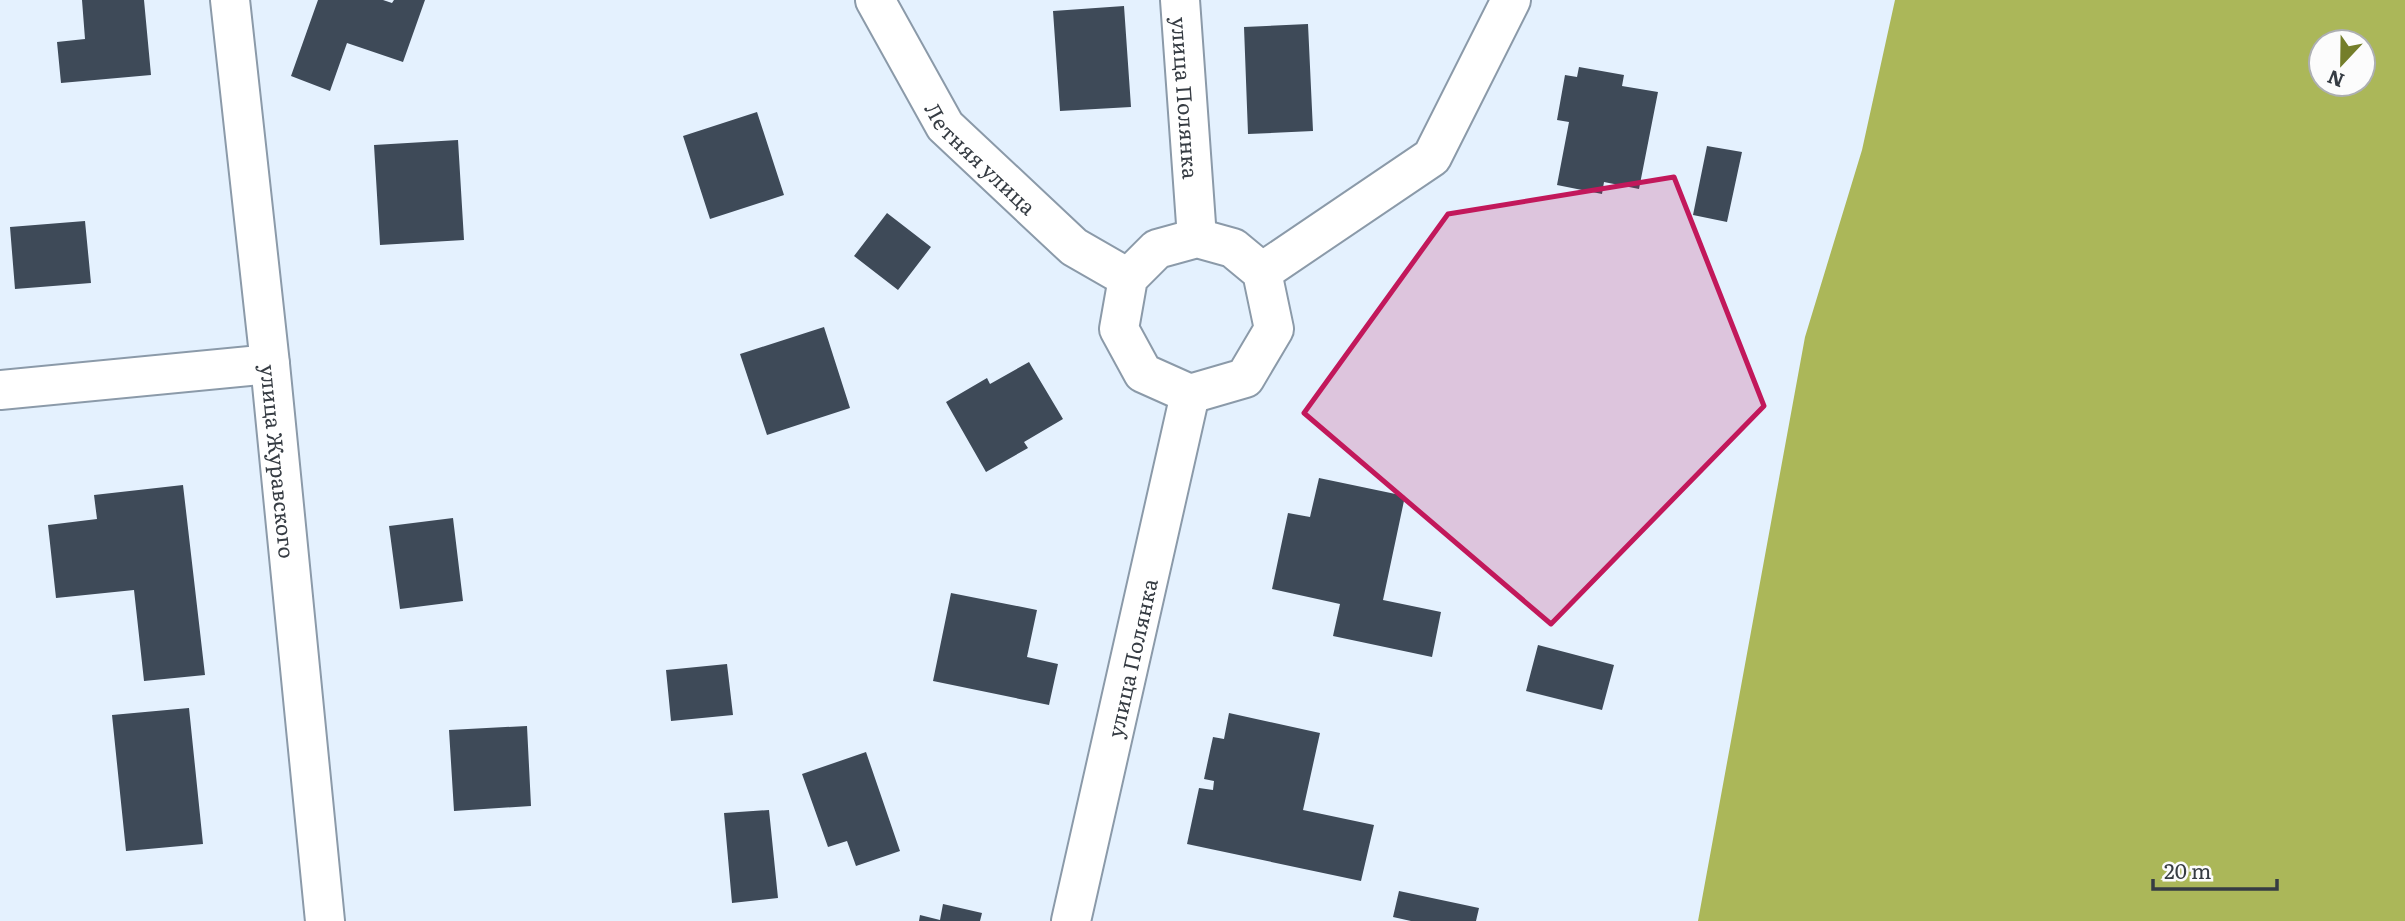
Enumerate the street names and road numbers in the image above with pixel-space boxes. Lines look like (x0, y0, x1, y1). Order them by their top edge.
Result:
street label: улица Полянка (1166, 16, 1208, 181)
street label: Летняя улица (919, 96, 1045, 221)
street label: улица Журавского (255, 363, 305, 560)
street label: улица Полянка (1097, 574, 1164, 740)

